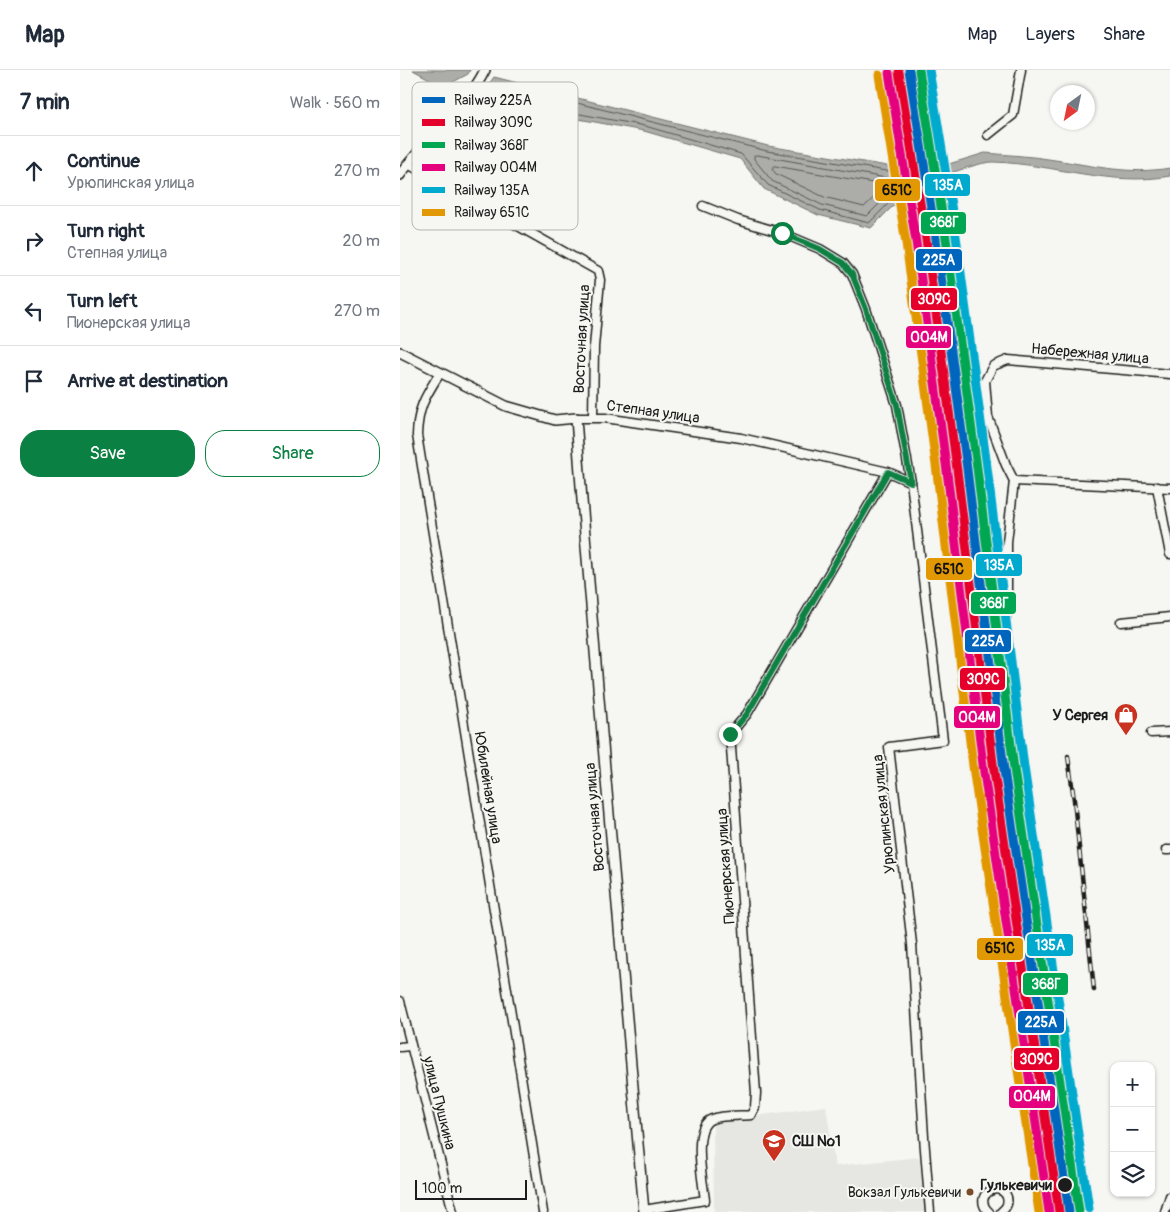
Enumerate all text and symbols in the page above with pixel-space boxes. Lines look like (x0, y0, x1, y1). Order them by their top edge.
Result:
text: Map (25, 20, 65, 49)
text: Map (968, 23, 997, 46)
text: Layers (1025, 23, 1075, 46)
text: Share (1103, 23, 1145, 46)
legend (412, 82, 578, 230)
north arrow (1050, 85, 1095, 130)
text: 7 min (20, 89, 70, 116)
text: Railway 225А (454, 92, 532, 109)
text: Walk · 560 m (290, 93, 380, 113)
text: Railway 309С (454, 114, 533, 131)
text: Railway 368Г (454, 137, 529, 154)
text: Continue (67, 149, 140, 173)
icon: ahead (20, 157, 48, 185)
text: Railway 004М (454, 159, 537, 176)
text: 270 m (334, 161, 380, 181)
text: Урюпинская улица (67, 173, 195, 193)
line badge: 135А (924, 173, 971, 197)
text: 135А (933, 177, 963, 194)
line badge: 651С (874, 178, 921, 202)
text: Railway 135А (454, 182, 529, 199)
text: 651С (882, 182, 912, 199)
text: Railway 651С (454, 204, 530, 221)
line badge: 368Г (920, 211, 967, 235)
text: 368Г (929, 214, 959, 231)
text: Turn right (67, 219, 145, 243)
route start (771, 222, 794, 245)
icon: right (20, 227, 48, 255)
text: 20 m (342, 231, 380, 251)
text: Степная улица (67, 243, 167, 263)
line badge: 225А (915, 248, 963, 272)
text: 225А (923, 252, 955, 269)
street label: Восточная улица (570, 284, 594, 394)
line badge: 309С (910, 287, 958, 311)
text: Turn left (67, 289, 137, 313)
text: 309С (917, 291, 951, 308)
icon: left (20, 297, 48, 325)
text: 270 m (334, 301, 380, 321)
text: Пионерская улица (67, 313, 190, 333)
line badge: 004М (905, 325, 952, 349)
text: 004М (910, 329, 948, 346)
street label: Набережная улица (1030, 339, 1150, 369)
icon: arrive (20, 367, 48, 395)
text: Arrive at destination (67, 369, 228, 393)
street label: Степная улица (605, 396, 701, 428)
button: Save (20, 430, 195, 477)
button: Share (205, 430, 380, 477)
line badge: 135А (975, 553, 1023, 577)
line badge: 651С (925, 557, 973, 581)
text: 135А (984, 557, 1014, 574)
text: 651С (934, 561, 964, 578)
line badge: 368Г (970, 591, 1017, 615)
text: 368Г (979, 595, 1009, 612)
line badge: 225А (964, 629, 1012, 653)
text: 225А (972, 633, 1004, 650)
line badge: 309С (959, 667, 1006, 691)
text: 309С (966, 671, 1000, 688)
shop icon: У Сергея (1113, 702, 1139, 736)
line badge: 004М (953, 705, 1001, 729)
place label: У Сергея (1052, 706, 1108, 725)
text: 004М (958, 709, 996, 726)
route end (719, 723, 742, 746)
street label: Юбилейная улица (470, 731, 506, 845)
street label: Урюпинская улица (868, 754, 900, 874)
street label: Восточная улица (581, 762, 609, 872)
street label: Пионерская улица (712, 808, 740, 924)
line badge: 135А (1026, 933, 1074, 957)
line badge: 651С (976, 937, 1024, 961)
text: 135А (1035, 937, 1065, 954)
text: 651С (985, 940, 1015, 957)
line badge: 368Г (1022, 972, 1069, 996)
text: 368Г (1031, 976, 1061, 993)
line badge: 225А (1017, 1010, 1065, 1034)
text: 225А (1025, 1014, 1057, 1031)
line badge: 309С (1013, 1047, 1060, 1071)
text: 309С (1019, 1051, 1053, 1068)
street label: улица Пушкина (418, 1053, 460, 1152)
map controls (1110, 1062, 1155, 1197)
button: + (1110, 1062, 1155, 1107)
line badge: 004М (1008, 1085, 1056, 1109)
text: 004М (1013, 1088, 1051, 1105)
button: − (1110, 1107, 1155, 1152)
school or university icon: СШ №1 (761, 1128, 787, 1162)
place label: СШ №1 (792, 1132, 841, 1151)
button: layers (1110, 1152, 1155, 1197)
place label: Гулькевичи (980, 1176, 1052, 1195)
marker: Гулькевичи (1056, 1176, 1074, 1194)
scale bar (415, 1177, 528, 1200)
text: 100 m (422, 1180, 462, 1197)
place label: Вокзал Гулькевичи (848, 1184, 961, 1201)
marker: Вокзал Гулькевичи (965, 1187, 975, 1197)

